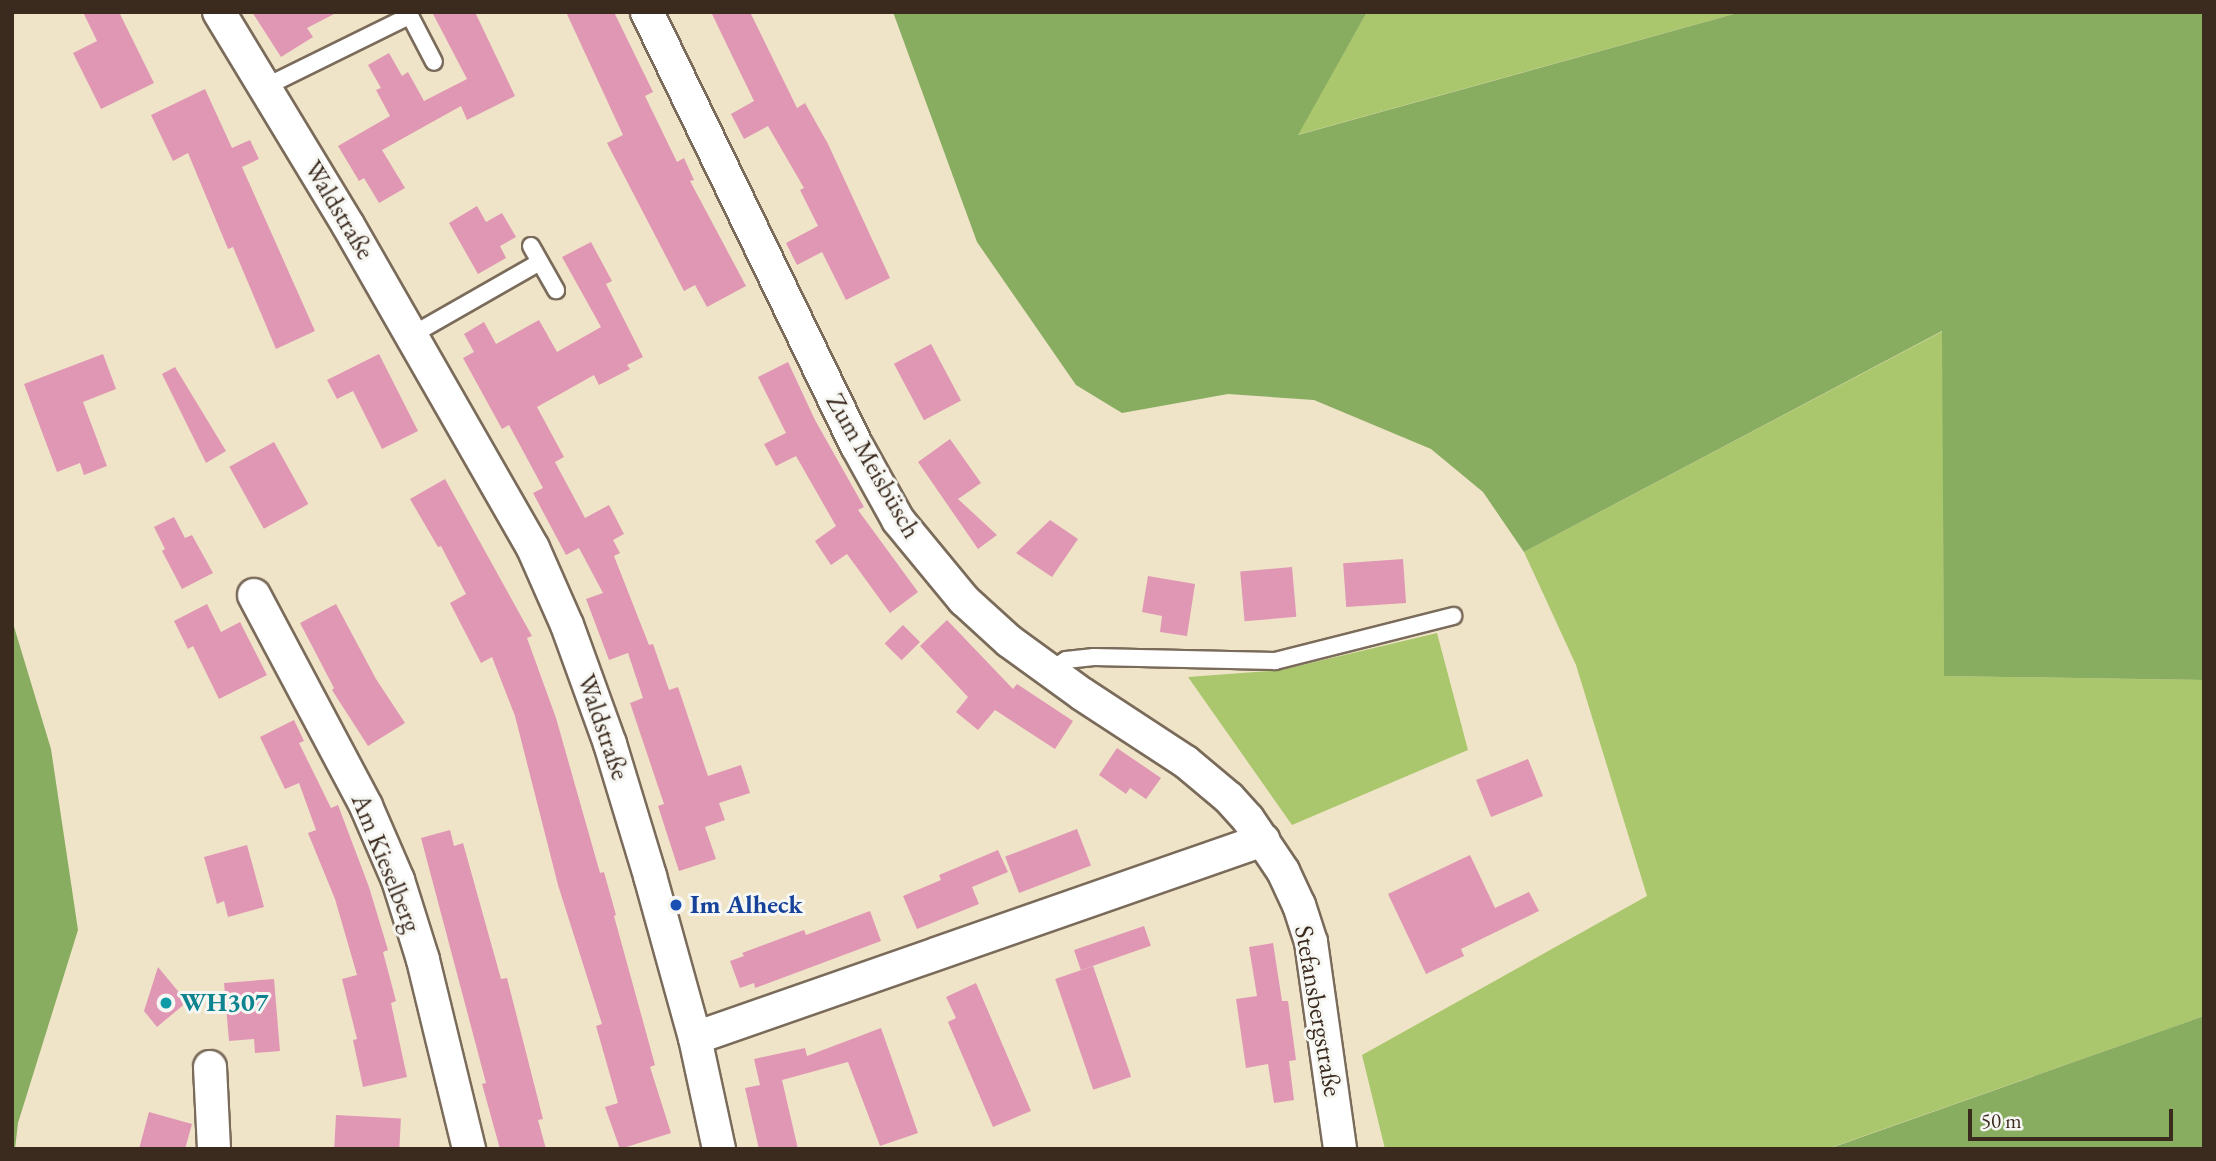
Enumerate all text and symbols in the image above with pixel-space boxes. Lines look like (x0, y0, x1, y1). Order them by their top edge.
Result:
street label: Waldstraße (297, 155, 381, 265)
street label: Zum Meisbüsch (819, 388, 927, 544)
street label: Waldstraße (570, 670, 636, 784)
street label: Am Kieselberg (344, 790, 428, 936)
place label: Im Alheck (690, 889, 803, 921)
marker: Im Alheck (668, 897, 684, 913)
street label: Stefansbergstraße (1288, 923, 1348, 1099)
place label: WH307 (180, 987, 269, 1019)
marker: WH307 (158, 995, 174, 1011)
scale bar (1971, 1094, 2176, 1138)
text: 50 m (1981, 1107, 2022, 1134)

